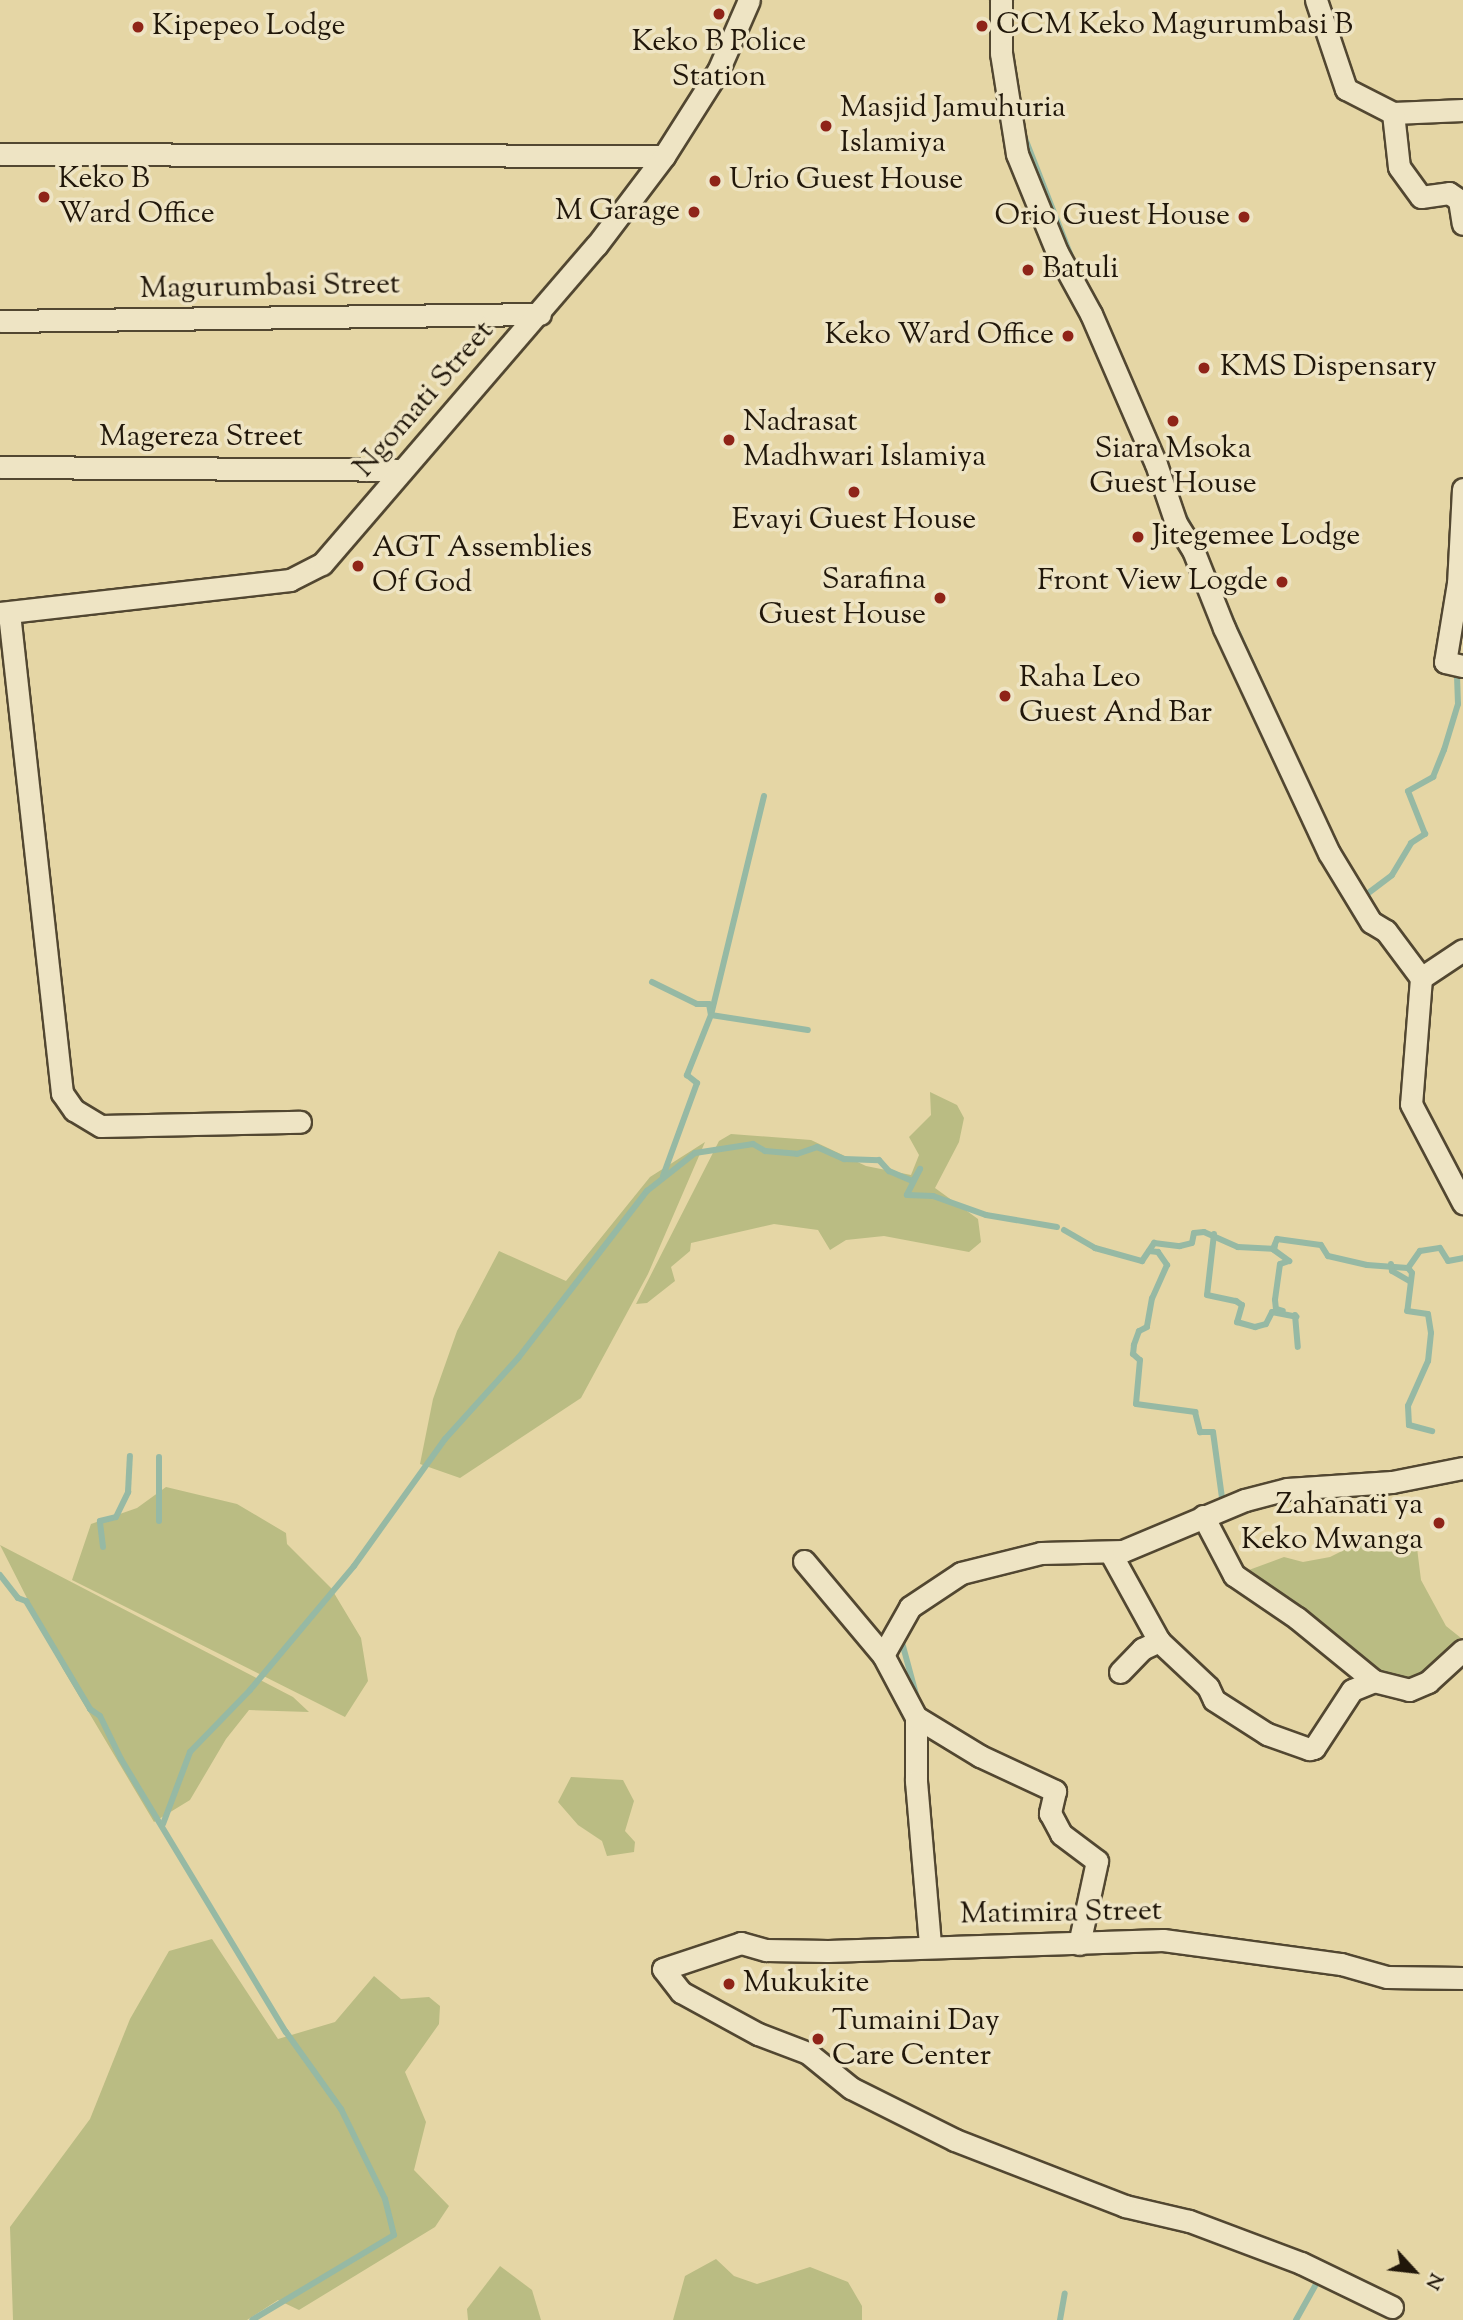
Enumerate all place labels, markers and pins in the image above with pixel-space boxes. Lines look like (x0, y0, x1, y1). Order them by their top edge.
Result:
marker: Keko B Police Station (711, 6, 727, 22)
place label: CCM Keko Magurumbasi B (996, 8, 1353, 44)
place label: Kipepeo Lodge (152, 9, 345, 45)
marker: CCM Keko Magurumbasi B (974, 18, 990, 34)
marker: Kipepeo Lodge (130, 19, 146, 35)
place label: Keko B Police Station (632, 25, 806, 96)
place label: Masjid Jamuhuria Islamiya (840, 91, 1066, 162)
marker: Masjid Jamuhuria Islamiya (818, 118, 834, 134)
place label: Keko B Ward Office (58, 162, 215, 232)
place label: Urio Guest House (729, 163, 963, 199)
marker: Urio Guest House (707, 173, 723, 189)
marker: Keko B Ward Office (36, 189, 52, 205)
place label: M Garage (555, 194, 680, 230)
place label: Orio Guest House (995, 199, 1230, 235)
marker: M Garage (686, 204, 702, 220)
marker: Orio Guest House (1236, 209, 1252, 225)
place label: Batuli (1042, 252, 1119, 288)
marker: Batuli (1020, 262, 1036, 278)
place label: Keko Ward Office (824, 318, 1054, 354)
marker: Keko Ward Office (1060, 328, 1076, 344)
place label: KMS Dispensary (1220, 350, 1437, 386)
marker: KMS Dispensary (1194, 358, 1214, 378)
place label: Nadrasat Madhwari Islamiya (743, 405, 986, 476)
marker: Siara Msoka Guest House (1165, 413, 1181, 429)
marker: Nadrasat Madhwari Islamiya (721, 432, 737, 448)
place label: Siara Msoka Guest House (1089, 432, 1257, 503)
marker: Evayi Guest House (846, 484, 862, 500)
place label: Evayi Guest House (732, 503, 976, 539)
place label: Jitegemee Lodge (1152, 519, 1360, 555)
marker: Jitegemee Lodge (1130, 529, 1146, 545)
place label: AGT Assemblies Of God (372, 531, 592, 602)
marker: AGT Assemblies Of God (350, 558, 366, 574)
place label: Sarafina Guest House (759, 563, 926, 634)
place label: Front View Logde (1037, 564, 1268, 600)
marker: Front View Logde (1274, 574, 1290, 590)
marker: Sarafina Guest House (932, 590, 948, 606)
place label: Raha Leo Guest And Bar (1019, 661, 1212, 732)
marker: Raha Leo Guest And Bar (997, 688, 1013, 704)
place label: Zahanati ya Keko Mwanga (1241, 1488, 1423, 1558)
marker: Zahanati ya Keko Mwanga (1429, 1513, 1449, 1533)
place label: Mukukite (743, 1966, 869, 2002)
marker: Mukukite (721, 1976, 737, 1992)
place label: Tumaini Day Care Center (832, 2004, 1000, 2074)
marker: Tumaini Day Care Center (810, 2031, 826, 2047)

